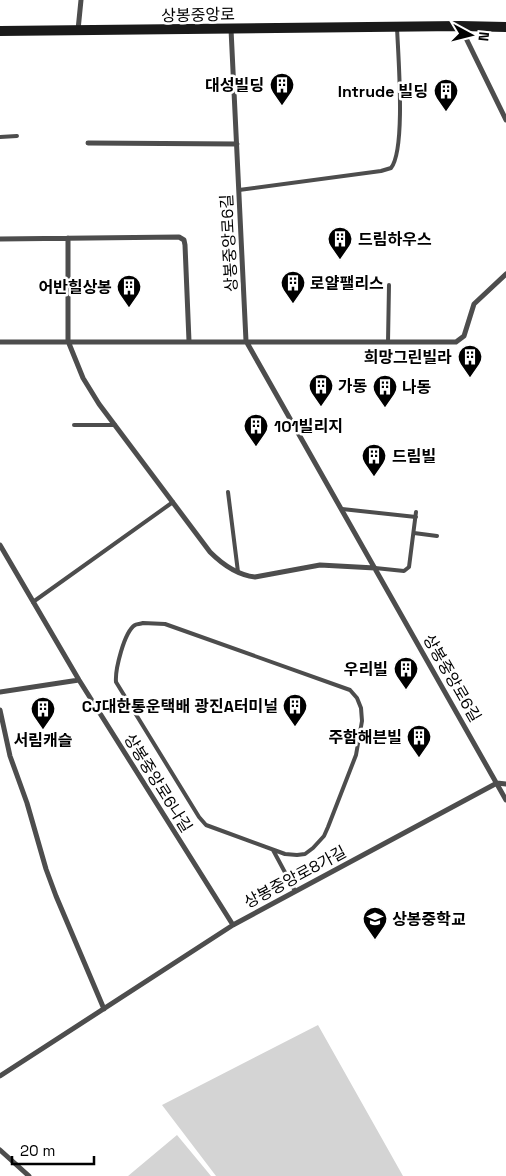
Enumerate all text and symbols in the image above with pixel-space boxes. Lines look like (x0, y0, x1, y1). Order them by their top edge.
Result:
street label: 상봉중앙로 (161, 4, 235, 26)
north arrow (446, 10, 496, 60)
text: N (474, 31, 493, 42)
building icon: 대성빌딩 (269, 72, 295, 106)
place label: 대성빌딩 (205, 75, 264, 96)
building icon: Intrude 빌딩 (433, 78, 459, 112)
place label: Intrude 빌딩 (338, 81, 428, 102)
street label: 상봉중앙로6길 (216, 193, 242, 293)
building icon: 드림하우스 (327, 226, 353, 260)
place label: 드림하우스 (358, 229, 432, 250)
building icon: 로얄팰리스 (280, 270, 306, 304)
place label: 로얄팰리스 (310, 273, 384, 294)
building icon: 어반힐상봉 (116, 274, 142, 308)
place label: 어반힐상봉 (38, 277, 112, 298)
building icon: 희망그린빌라 (457, 344, 483, 378)
place label: 희망그린빌라 (364, 347, 452, 368)
building icon: 가동 (308, 373, 334, 407)
building icon: 나동 (372, 374, 398, 408)
place label: 가동 (338, 376, 367, 397)
place label: 나동 (402, 377, 431, 398)
building icon: 101빌리지 (243, 413, 269, 447)
place label: 101빌리지 (274, 416, 343, 437)
building icon: 드림빌 (361, 443, 387, 477)
place label: 드림빌 (392, 446, 436, 467)
street label: 상봉중앙로6길 (418, 630, 486, 726)
building icon: 우리빌 (393, 656, 419, 690)
place label: 우리빌 (344, 659, 388, 680)
building icon: CJ대한통운택배 광진A터미널 (282, 693, 308, 727)
building icon: 서림캐슬 (30, 696, 56, 730)
place label: CJ대한통운택배 광진A터미널 (82, 696, 278, 717)
building icon: 주함해븐빌 (406, 724, 432, 758)
place label: 주함해븐빌 (328, 727, 402, 748)
place label: 서림캐슬 (14, 730, 73, 751)
street label: 상봉중앙로6나길 (119, 730, 197, 836)
street label: 상봉중앙로8가길 (240, 841, 350, 913)
school or university icon: 상봉중학교 (362, 906, 388, 940)
place label: 상봉중학교 (392, 909, 466, 930)
scale bar (12, 1134, 95, 1166)
text: 20 m (20, 1141, 55, 1160)

